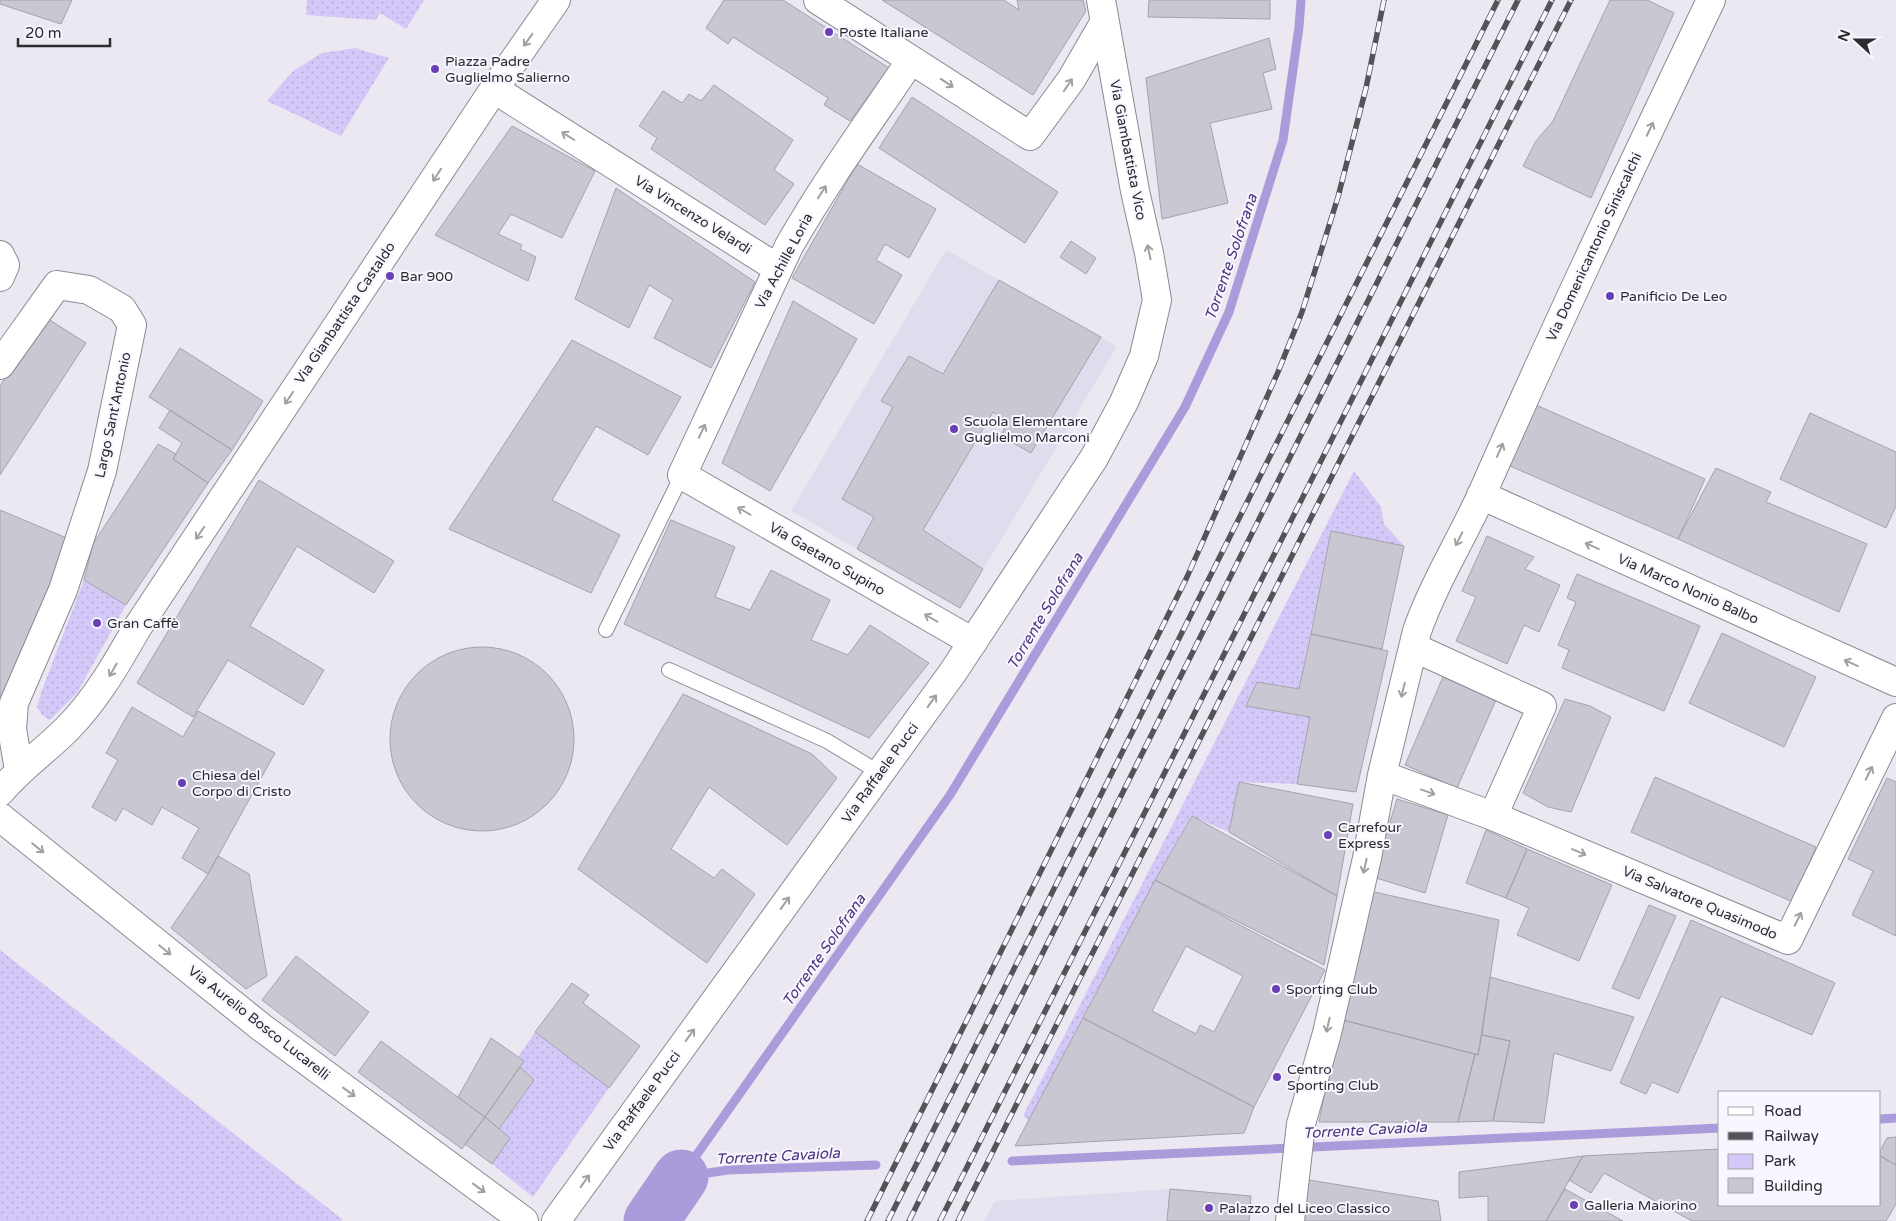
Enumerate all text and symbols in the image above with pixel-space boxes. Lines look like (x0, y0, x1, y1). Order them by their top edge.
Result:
scale bar (18, 15, 110, 47)
north arrow (1831, 15, 1881, 65)
text: 20 m (25, 24, 62, 42)
place label: Poste Italiane (839, 24, 929, 41)
marker: Poste Italiane (823, 26, 835, 38)
text: N (1834, 27, 1854, 44)
one-way arrow (523, 33, 533, 47)
place label: Piazza Padre Guglielmo Salierno (445, 53, 570, 86)
marker: Piazza Padre Guglielmo Salierno (429, 63, 441, 75)
one-way arrow (940, 78, 954, 88)
one-way arrow (1063, 78, 1073, 92)
street label: Via Giambattista Vico (1106, 78, 1150, 222)
one-way arrow (1645, 121, 1655, 136)
one-way arrow (561, 131, 575, 141)
street label: Via Domenicantonio Siniscalchi (1543, 150, 1645, 344)
one-way arrow (432, 167, 442, 181)
street label: Via Vincenzo Velardi (631, 172, 755, 258)
one-way arrow (817, 186, 827, 200)
water label: Torrente Solofrana (1201, 191, 1261, 323)
street label: Via Achille Loria (752, 210, 816, 312)
street label: Via Gianbattista Castaldo (291, 239, 399, 387)
one-way arrow (1143, 244, 1153, 260)
place label: Bar 900 (400, 268, 453, 285)
marker: Bar 900 (384, 270, 396, 282)
place label: Panificio De Leo (1620, 288, 1727, 305)
marker: Panificio De Leo (1604, 290, 1616, 302)
street label: Largo Sant'Antonio (91, 350, 135, 480)
one-way arrow (284, 390, 294, 404)
place label: Scuola Elementare Guglielmo Marconi (964, 413, 1090, 446)
marker: Scuola Elementare Guglielmo Marconi (948, 423, 960, 435)
one-way arrow (698, 424, 708, 439)
one-way arrow (1495, 443, 1505, 458)
one-way arrow (738, 506, 752, 516)
street label: Via Gaetano Supino (766, 519, 888, 599)
one-way arrow (195, 526, 205, 540)
one-way arrow (1454, 531, 1464, 546)
one-way arrow (1584, 540, 1599, 550)
water label: Torrente Solofrana (1003, 549, 1087, 672)
street label: Via Marco Nonio Balbo (1615, 550, 1761, 628)
one-way arrow (924, 613, 938, 623)
place label: Gran Caffè (107, 615, 179, 632)
marker: Gran Caffè (91, 617, 103, 629)
one-way arrow (1844, 657, 1859, 667)
one-way arrow (107, 662, 117, 677)
one-way arrow (1398, 682, 1407, 698)
one-way arrow (927, 695, 937, 709)
street label: Via Raffaele Pucci (838, 720, 922, 826)
one-way arrow (1865, 766, 1874, 781)
place label: Chiesa del Corpo di Cristo (192, 767, 291, 800)
marker: Chiesa del Corpo di Cristo (176, 777, 188, 789)
one-way arrow (1420, 788, 1435, 797)
place label: Carrefour Express (1338, 819, 1402, 852)
marker: Carrefour Express (1322, 829, 1334, 841)
one-way arrow (31, 842, 44, 853)
one-way arrow (1571, 847, 1586, 857)
one-way arrow (1360, 858, 1369, 874)
street label: Via Salvatore Quasimodo (1620, 863, 1780, 943)
water label: Torrente Solofrana (779, 890, 870, 1009)
one-way arrow (779, 897, 790, 911)
one-way arrow (1794, 912, 1803, 927)
one-way arrow (158, 944, 171, 955)
street label: Via Aurelio Bosco Lucarelli (185, 962, 333, 1084)
place label: Sporting Club (1286, 981, 1378, 998)
marker: Sporting Club (1270, 983, 1282, 995)
one-way arrow (1323, 1016, 1333, 1032)
one-way arrow (685, 1028, 695, 1042)
street label: Via Raffaele Pucci (600, 1048, 684, 1154)
place label: Centro Sporting Club (1287, 1061, 1379, 1094)
marker: Centro Sporting Club (1271, 1071, 1283, 1083)
one-way arrow (341, 1087, 355, 1097)
legend (1718, 1091, 1881, 1206)
text: Road (1764, 1102, 1802, 1120)
water label: Torrente Cavaiola (1303, 1118, 1428, 1142)
text: Railway (1764, 1127, 1819, 1145)
water label: Torrente Cavaiola (716, 1144, 841, 1168)
text: Park (1764, 1152, 1796, 1170)
one-way arrow (579, 1175, 590, 1189)
text: Building (1764, 1177, 1823, 1195)
one-way arrow (472, 1183, 486, 1193)
place label: Galleria Maiorino (1584, 1197, 1697, 1214)
marker: Galleria Maiorino (1568, 1199, 1580, 1211)
place label: Palazzo del Liceo Classico (1219, 1200, 1390, 1217)
marker: Palazzo del Liceo Classico (1203, 1202, 1215, 1214)

